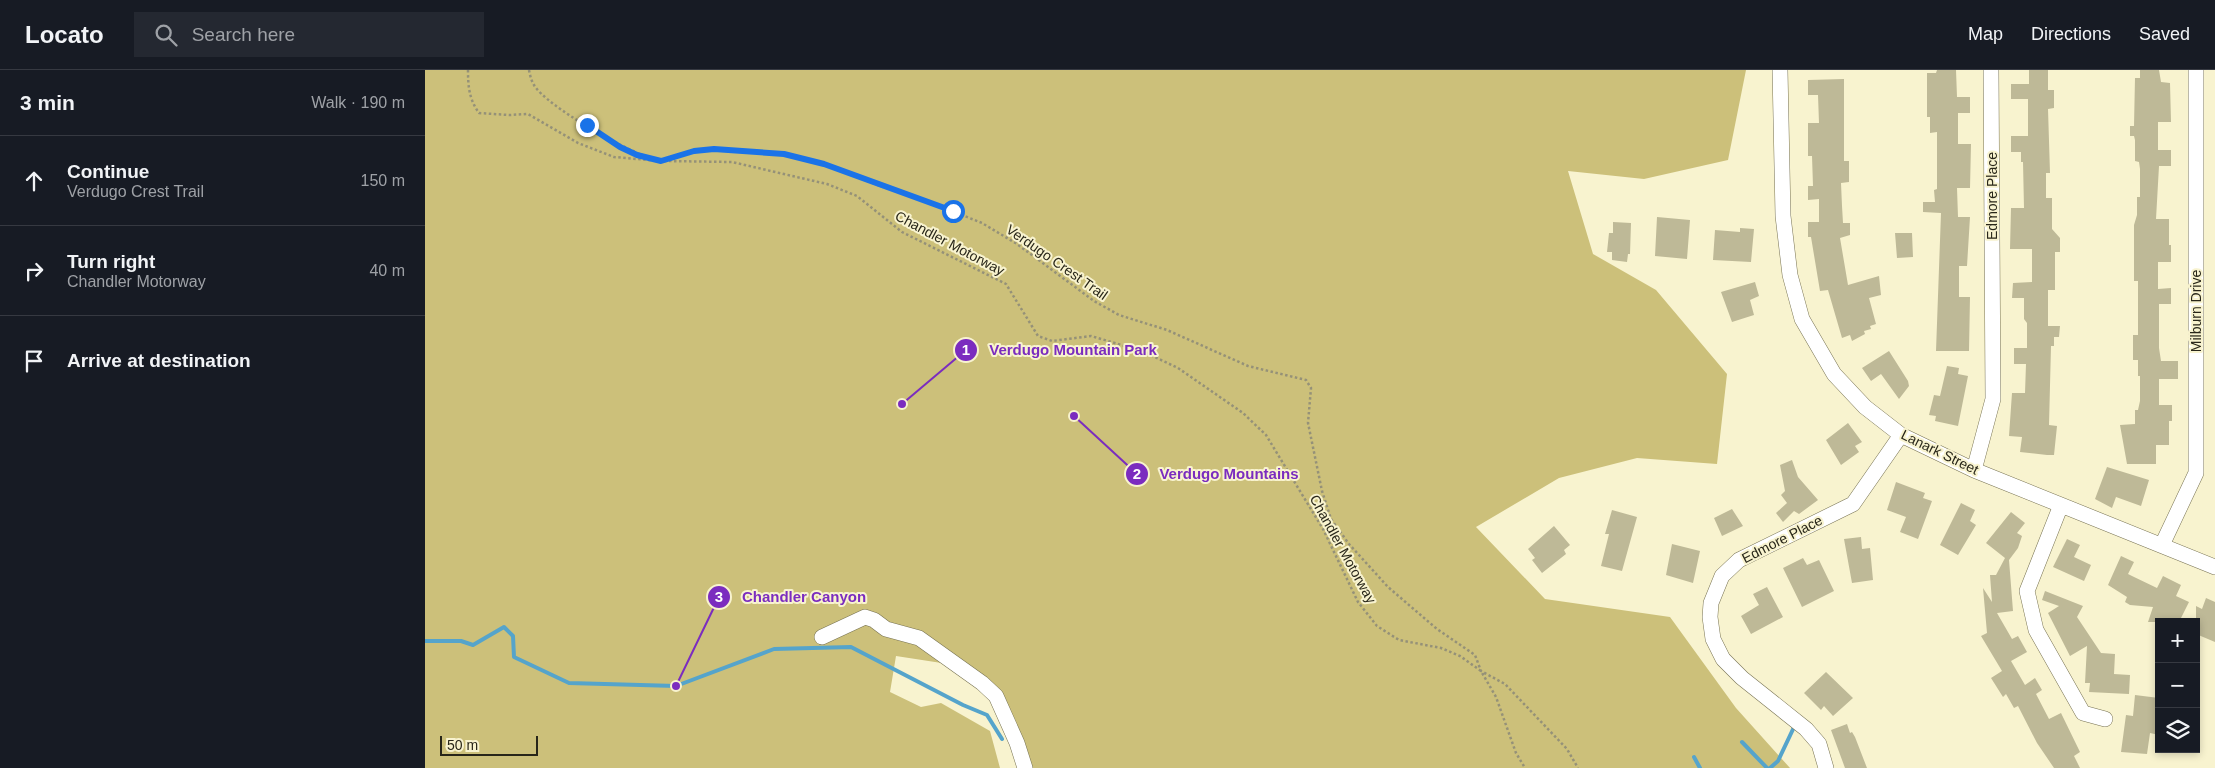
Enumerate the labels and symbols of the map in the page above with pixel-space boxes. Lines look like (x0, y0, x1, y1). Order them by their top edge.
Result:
route end (576, 114, 599, 137)
street label: Edmore Place (1984, 152, 2000, 240)
route start (942, 200, 965, 223)
street label: Chandler Motorway (893, 207, 1007, 279)
street label: Verdugo Crest Trail (1003, 221, 1111, 303)
street label: Milburn Drive (2188, 270, 2204, 352)
callout: Verdugo Mountain Park (954, 335, 1166, 365)
text: 1 (962, 341, 970, 358)
text: Verdugo Mountain Park (989, 341, 1157, 358)
street label: Lanark Street (1899, 426, 1981, 478)
callout: Verdugo Mountains (1125, 459, 1309, 489)
text: 2 (1133, 465, 1141, 482)
text: Verdugo Mountains (1159, 465, 1299, 482)
street label: Chandler Motorway (1307, 492, 1379, 606)
street label: Edmore Place (1739, 512, 1825, 566)
callout: Chandler Canyon (707, 582, 876, 612)
text: 3 (715, 588, 723, 605)
text: Chandler Canyon (742, 588, 866, 605)
scale bar (440, 733, 537, 756)

